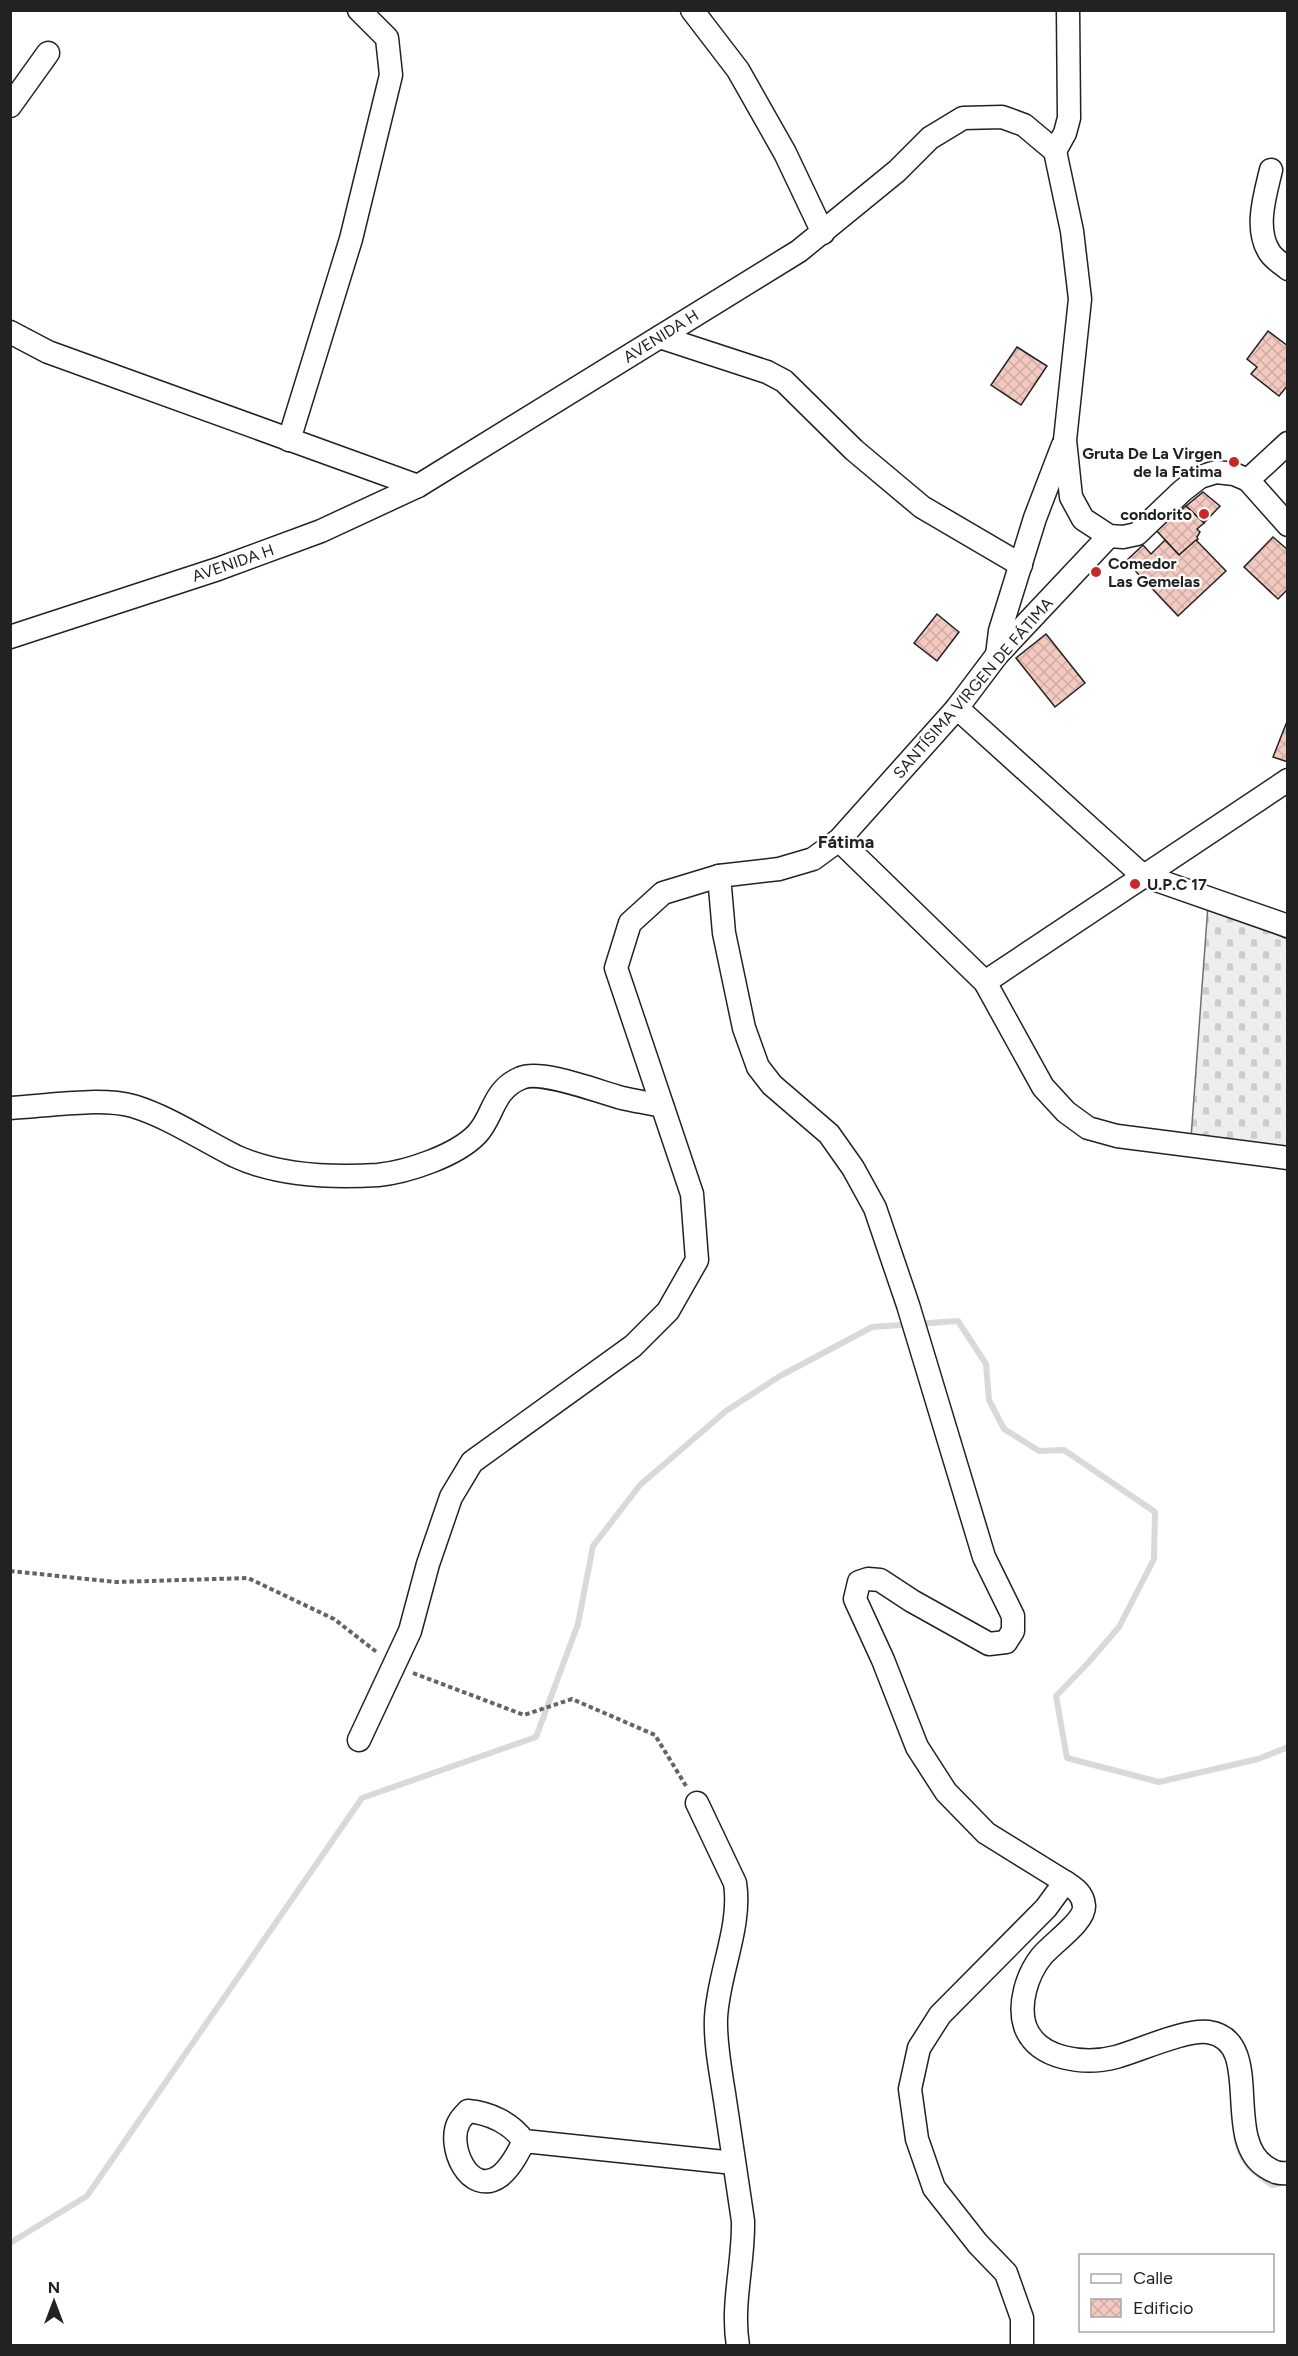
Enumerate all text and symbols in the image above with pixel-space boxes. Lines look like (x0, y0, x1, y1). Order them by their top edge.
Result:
street label: AVENIDA H (620, 305, 702, 367)
place label: Gruta De La Virgen de la Fatima (1082, 444, 1222, 481)
marker: Gruta De La Virgen de la Fatima (1227, 455, 1241, 469)
place label: condorito (1120, 505, 1192, 524)
marker: condorito (1197, 507, 1211, 521)
street label: AVENIDA H (190, 540, 276, 586)
place label: Comedor Las Gemelas (1108, 554, 1200, 591)
marker: Comedor Las Gemelas (1089, 565, 1103, 579)
street label: SANTÍSIMA VIRGEN DE FÁTIMA (889, 593, 1057, 782)
district label: Fátima (818, 831, 874, 853)
place label: U.P.C 17 (1147, 875, 1207, 894)
marker: U.P.C 17 (1128, 877, 1142, 891)
legend (1079, 2254, 1274, 2332)
text: Calle (1133, 2267, 1173, 2289)
north arrow (24, 2272, 84, 2332)
text: N (48, 2278, 60, 2297)
text: Edificio (1133, 2297, 1194, 2319)

